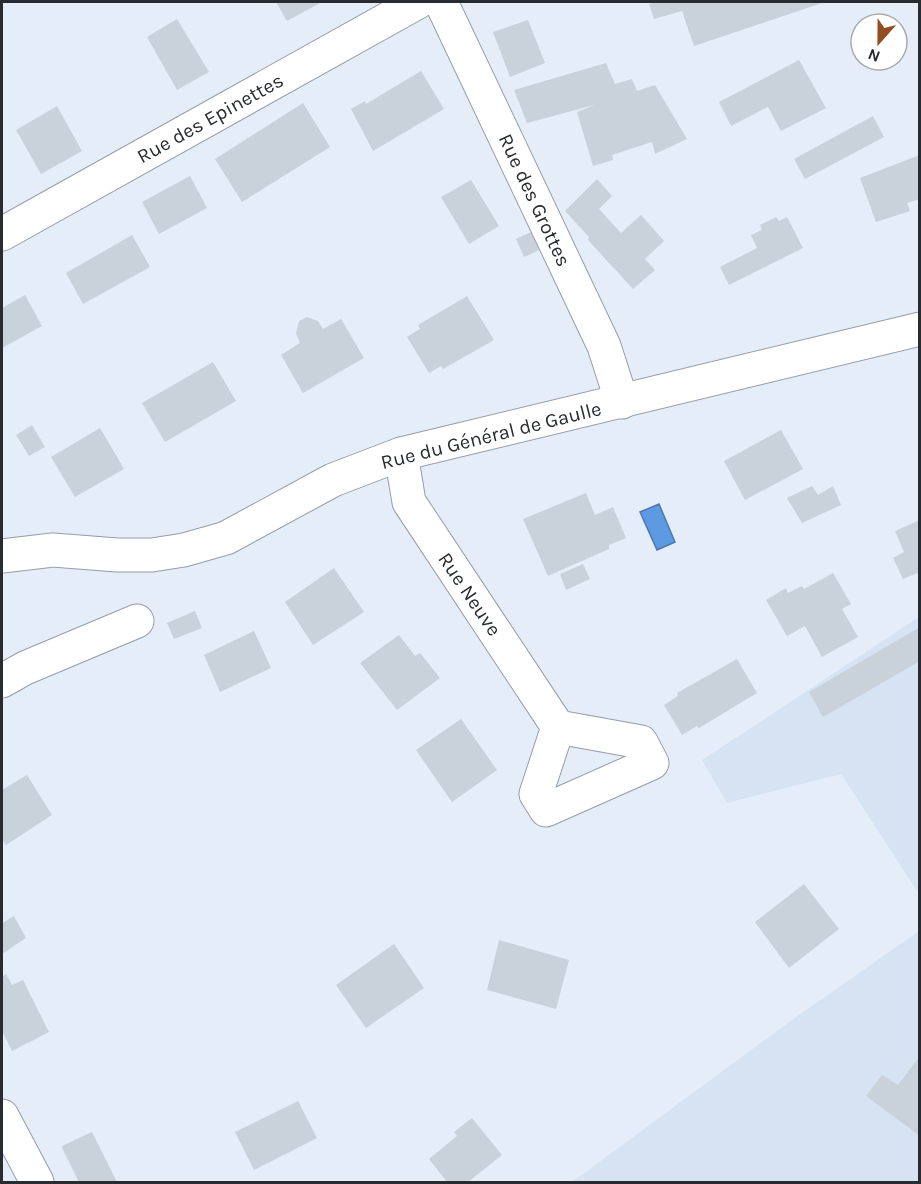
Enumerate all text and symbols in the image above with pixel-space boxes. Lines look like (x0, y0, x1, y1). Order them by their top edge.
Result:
north arrow (849, 12, 909, 72)
text: N (865, 45, 883, 66)
street label: Rue des Epinettes (133, 69, 287, 168)
street label: Rue des Grottes (494, 130, 575, 270)
street label: Rue du Général de Gaulle (378, 397, 604, 474)
street label: Rue Neuve (433, 548, 506, 640)

